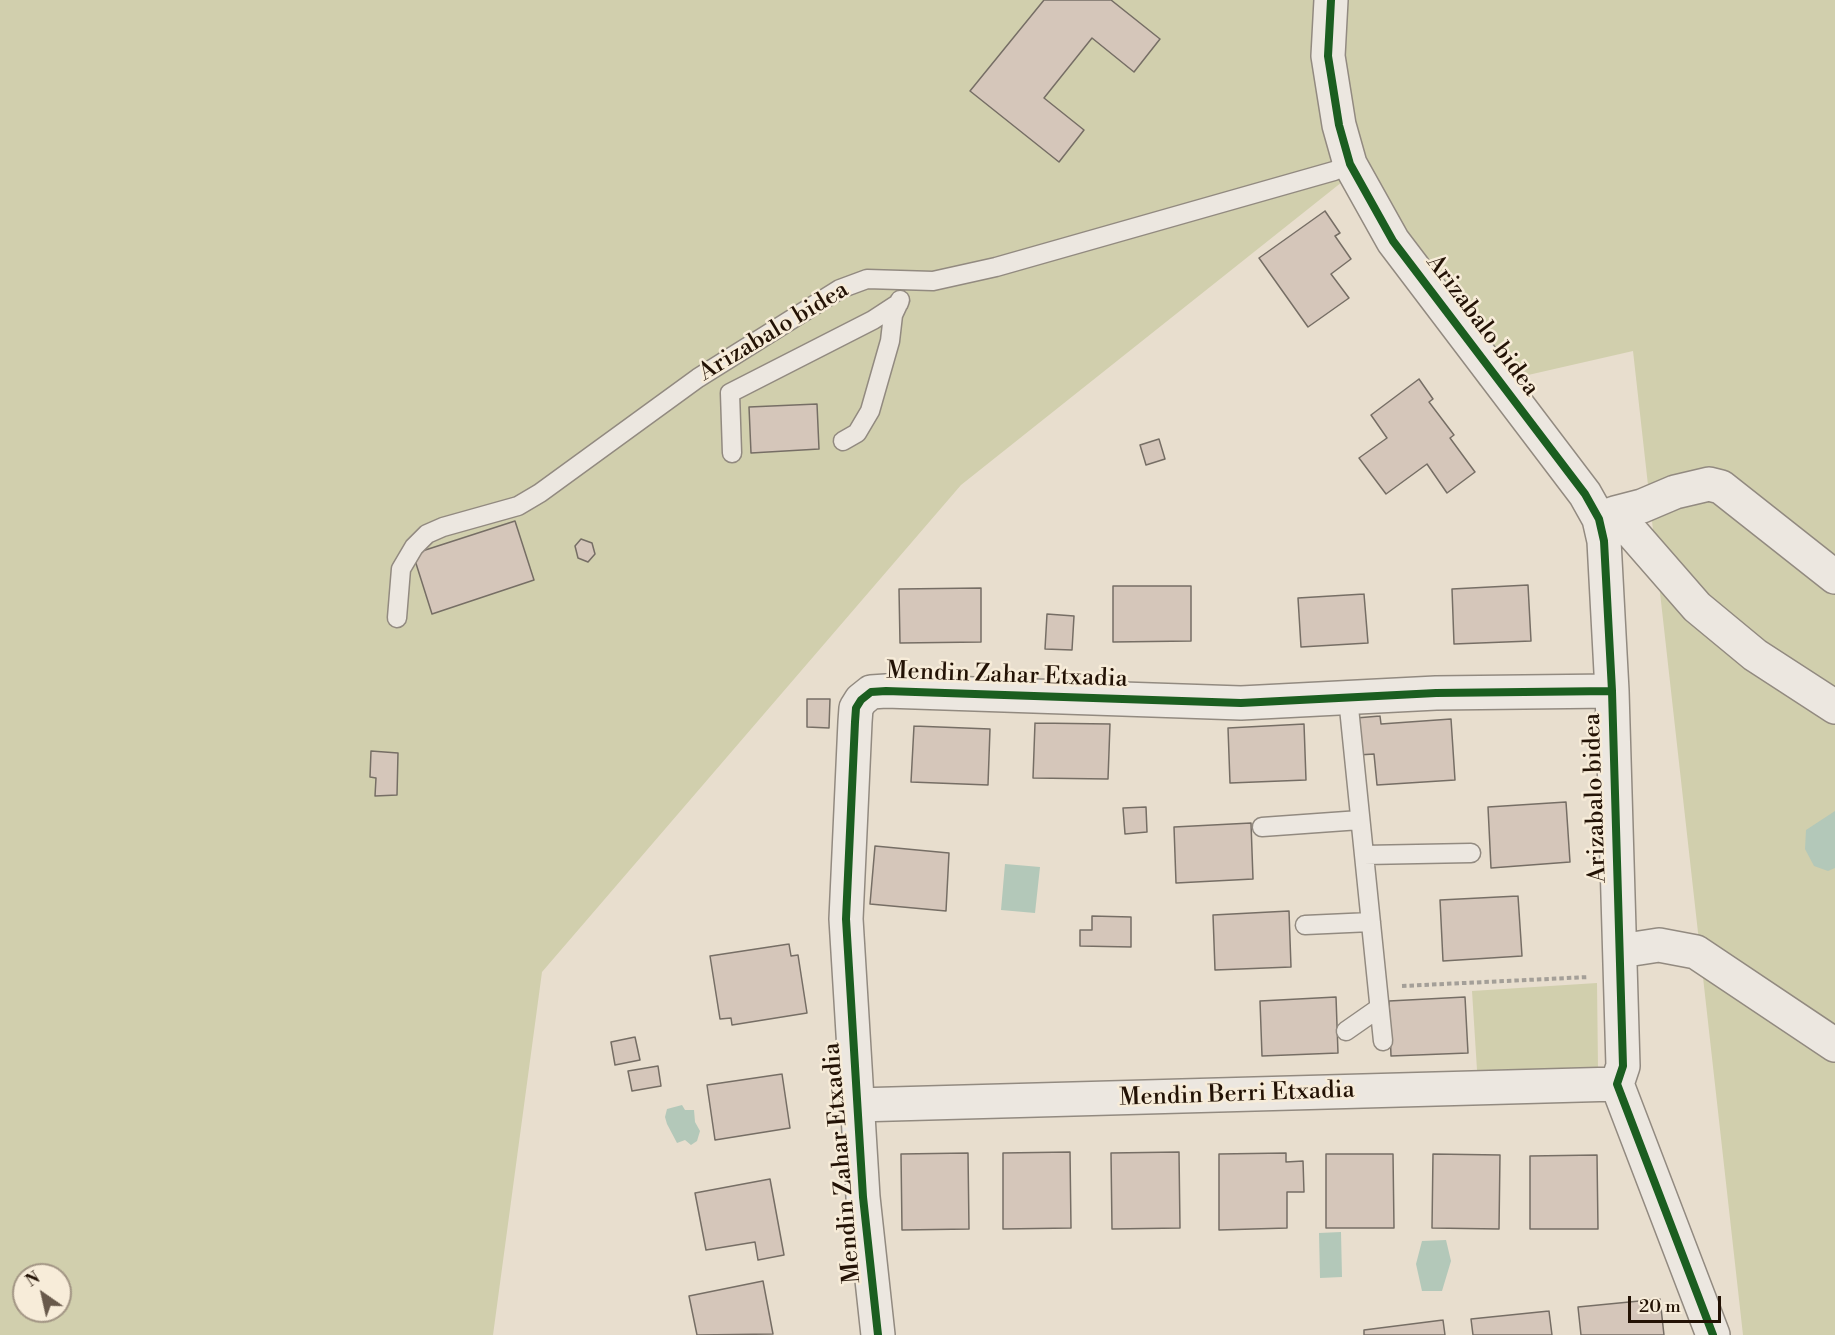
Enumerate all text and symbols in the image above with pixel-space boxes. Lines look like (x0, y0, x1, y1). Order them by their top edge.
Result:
street label: Arizabalo bidea (1419, 250, 1545, 402)
street label: Arizabalo bidea (694, 276, 854, 388)
street label: Mendin Zahar Etxadia (886, 657, 1128, 695)
street label: Arizabalo bidea (1579, 713, 1613, 883)
street label: Mendin Zahar Etxadia (818, 1041, 868, 1285)
street label: Mendin Berri Etxadia (1119, 1076, 1355, 1114)
north arrow (12, 1263, 72, 1323)
text: N (22, 1268, 44, 1292)
scale bar (1631, 1284, 1724, 1322)
text: 20 m (1639, 1295, 1681, 1318)

